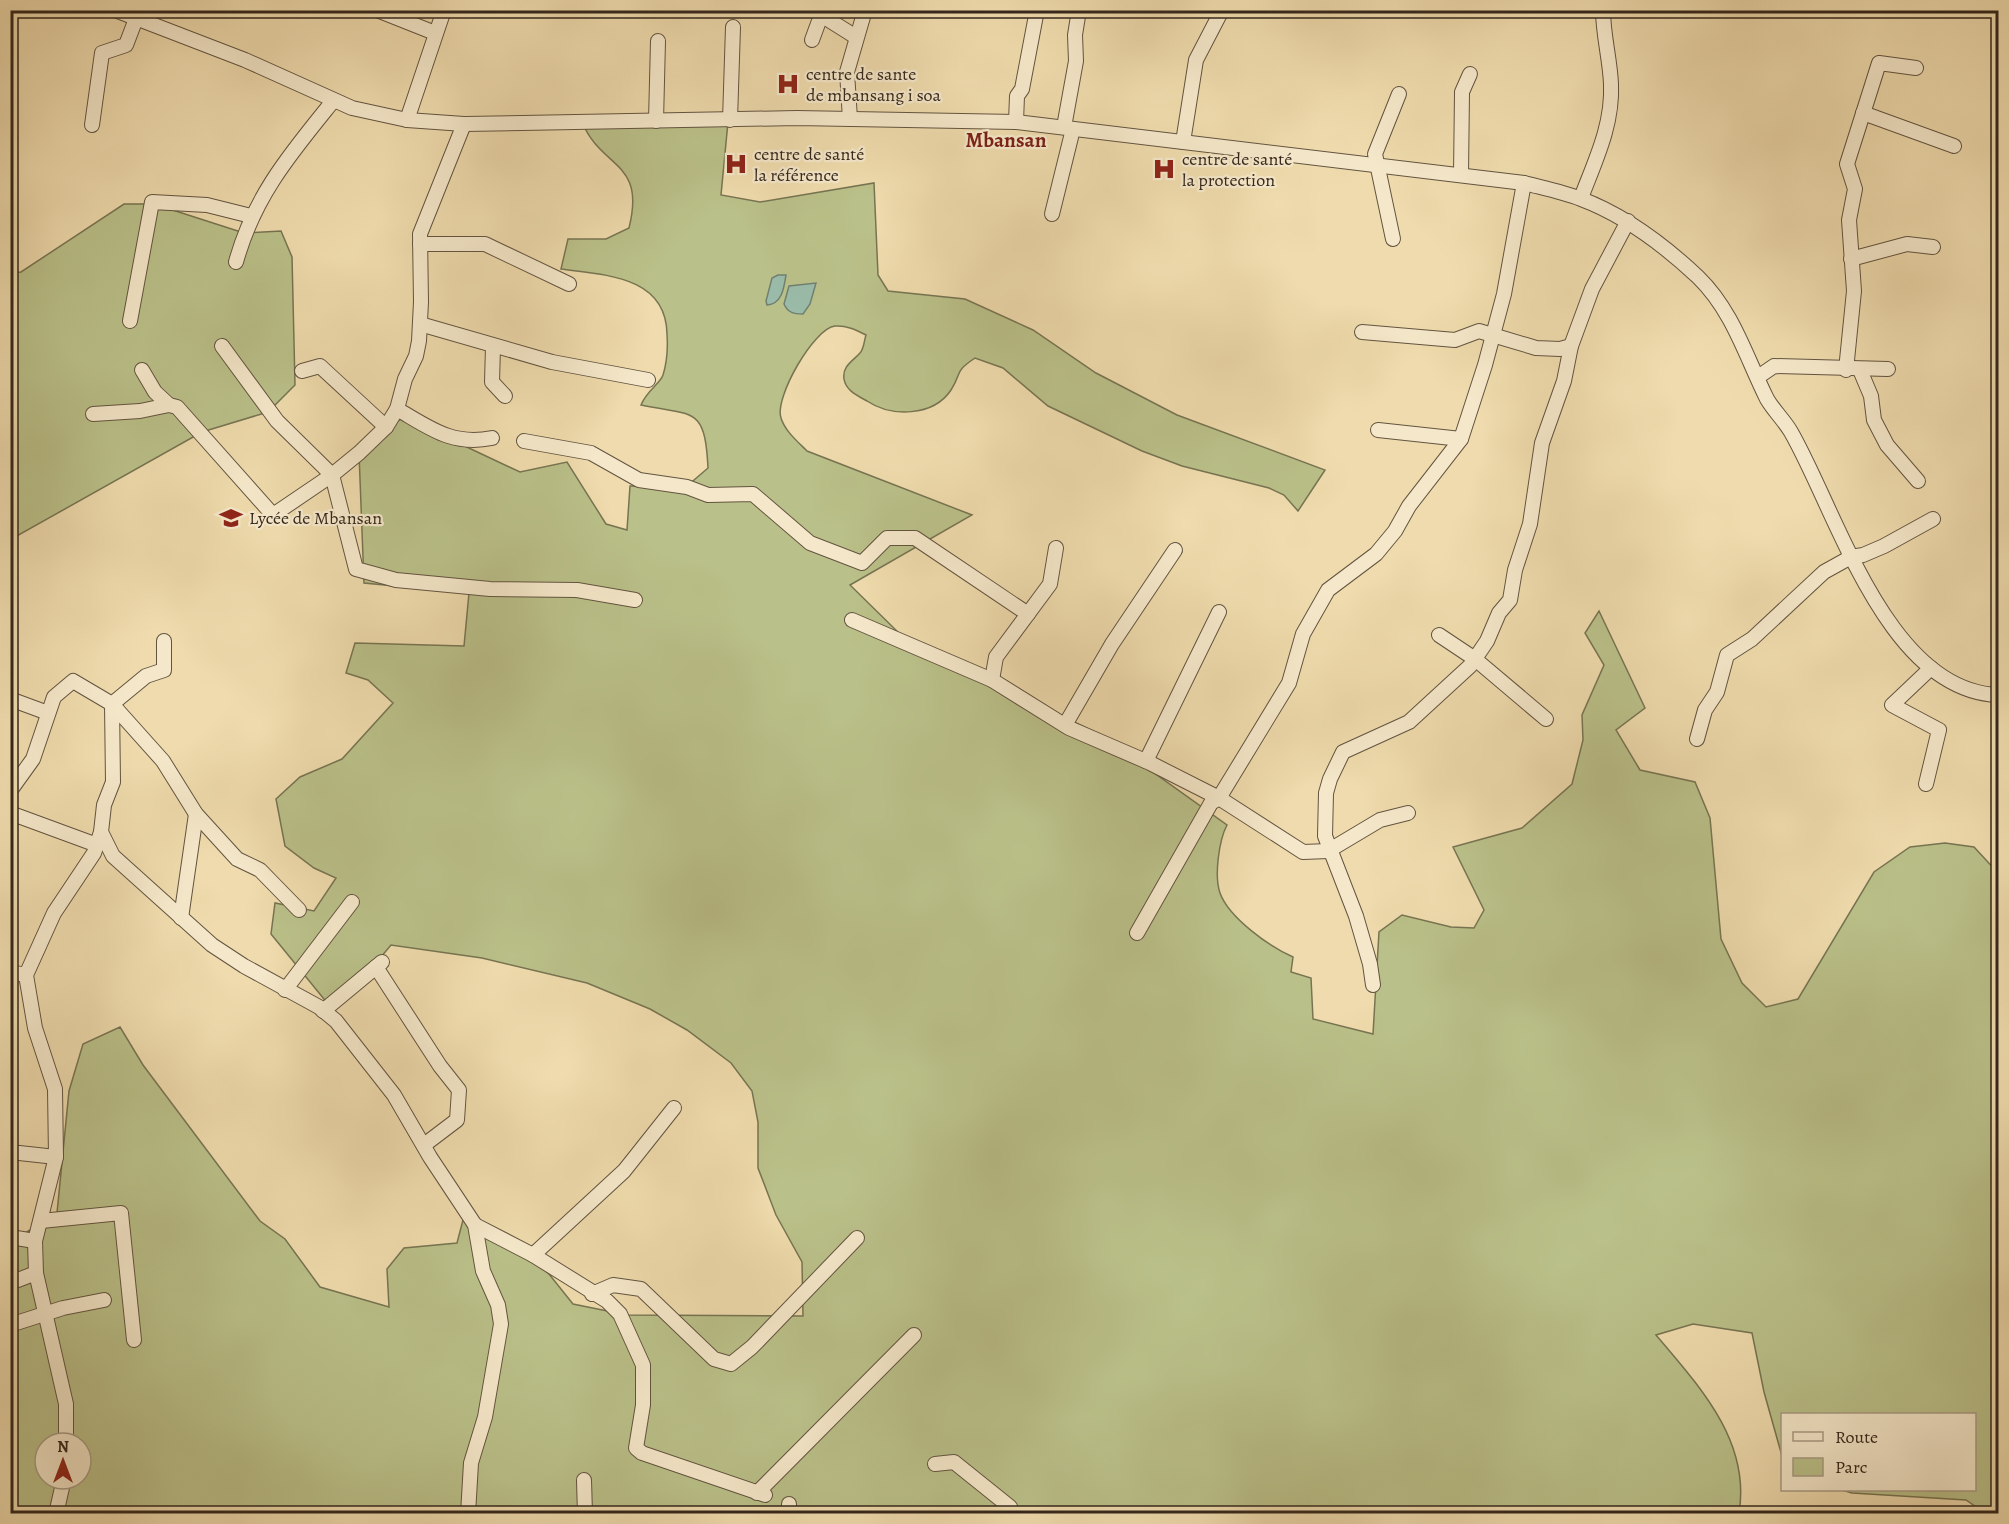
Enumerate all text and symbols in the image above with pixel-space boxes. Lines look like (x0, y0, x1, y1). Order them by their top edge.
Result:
place label: centre de sante de mbansang i soa (806, 62, 942, 107)
hospital icon: centre de sante de mbansang i soa (775, 71, 801, 97)
district label: Mbansan (966, 126, 1047, 154)
place label: centre de santé la référence (754, 142, 864, 187)
place label: centre de santé la protection (1182, 147, 1292, 192)
hospital icon: centre de santé la référence (723, 151, 749, 177)
hospital icon: centre de santé la protection (1151, 156, 1177, 182)
school or university icon: Lycée de Mbansan (218, 505, 244, 531)
place label: Lycée de Mbansan (249, 506, 382, 530)
legend (1781, 1413, 1976, 1491)
text: Route (1835, 1425, 1878, 1449)
north arrow (33, 1431, 93, 1491)
text: N (57, 1436, 69, 1458)
text: Parc (1835, 1455, 1867, 1479)

